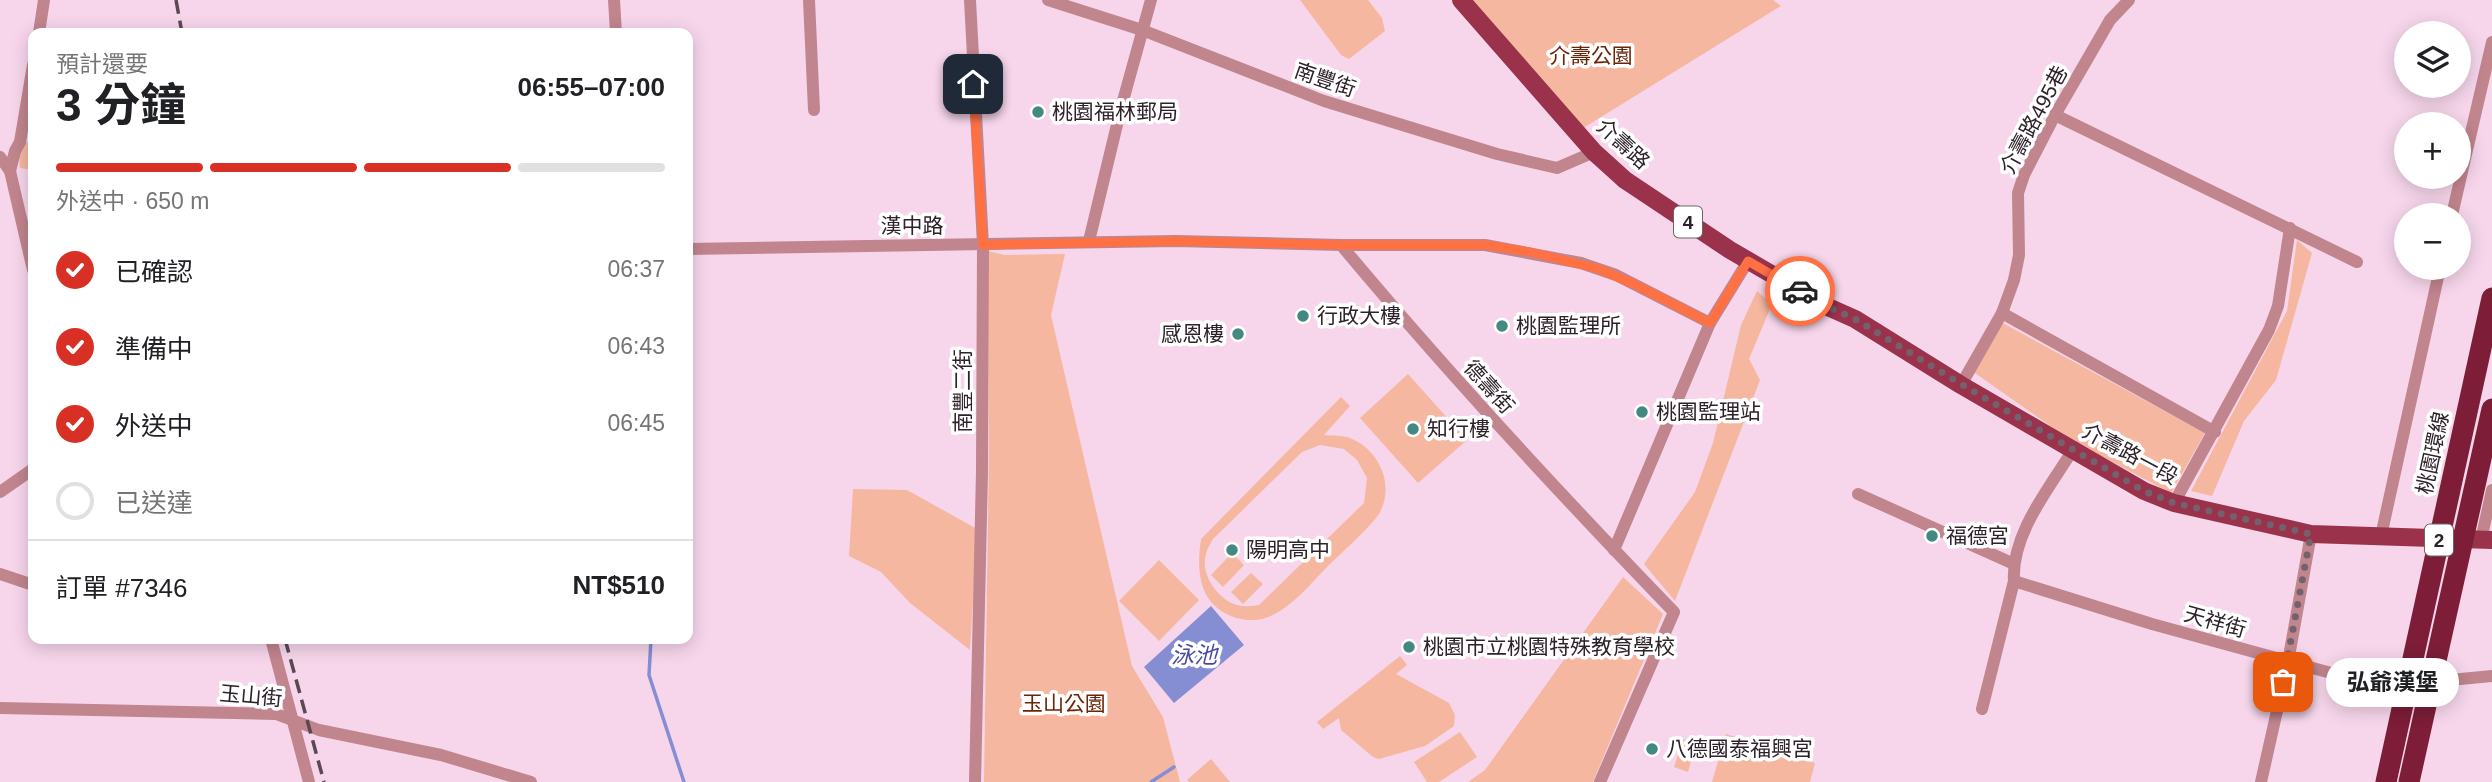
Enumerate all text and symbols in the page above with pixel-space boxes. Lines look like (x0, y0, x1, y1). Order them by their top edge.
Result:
map controls (2394, 21, 2471, 280)
button: layers (2394, 21, 2471, 98)
park label: 介壽公園 (1549, 44, 1633, 67)
text: 預計還要 (56, 51, 148, 77)
pin (943, 54, 1003, 114)
street label: 南豐街 (1292, 58, 1359, 101)
street label: 介壽路495巷 (1995, 62, 2072, 178)
icon: home (954, 65, 992, 103)
text: 06:55–07:00 (518, 72, 665, 102)
text: 3 分鐘 (56, 79, 186, 131)
place label: 桃園福林郵局 (1052, 100, 1178, 123)
marker: 桃園福林郵局 (1030, 104, 1046, 120)
button: + (2394, 112, 2471, 189)
street label: 介壽路 (1592, 114, 1654, 173)
text: 外送中 · 650 m (56, 188, 209, 214)
button: − (2394, 203, 2471, 280)
road number: 4 (1674, 206, 1702, 238)
street label: 漢中路 (881, 214, 944, 237)
icon: check (56, 251, 94, 289)
text: 06:37 (607, 256, 665, 282)
courier (1765, 256, 1835, 326)
text: 已確認 (115, 257, 193, 287)
icon: car (1781, 272, 1819, 310)
place label: 行政大樓 (1317, 304, 1401, 327)
marker: 行政大樓 (1295, 308, 1311, 324)
place label: 桃園監理所 (1516, 314, 1621, 337)
marker: 桃園監理所 (1494, 318, 1510, 334)
place label: 感恩樓 (1161, 322, 1224, 345)
marker: 感恩樓 (1230, 326, 1246, 342)
icon: check (56, 328, 94, 366)
text: 06:43 (607, 333, 665, 359)
text: 準備中 (115, 334, 193, 364)
street label: 南豐二街 (951, 349, 974, 433)
street label: 德壽街 (1460, 356, 1519, 418)
place label: 桃園監理站 (1656, 400, 1761, 423)
marker: 桃園監理站 (1634, 404, 1650, 420)
icon: check (56, 405, 94, 443)
street label: 桃園環線 (2413, 409, 2452, 496)
text: 06:45 (607, 410, 665, 436)
text: 外送中 (115, 411, 193, 441)
place label: 知行樓 (1427, 417, 1490, 440)
street label: 介壽路一段 (2078, 419, 2182, 488)
marker: 知行樓 (1405, 421, 1421, 437)
text: 已送達 (115, 488, 193, 518)
place label: 福德宮 (1946, 524, 2009, 547)
road number: 2 (2425, 524, 2453, 555)
marker: 福德宮 (1924, 528, 1940, 544)
place label: 陽明高中 (1246, 538, 1330, 561)
marker: 陽明高中 (1224, 542, 1240, 558)
text: NT$510 (573, 570, 665, 600)
text: 訂單 #7346 (56, 573, 188, 603)
street label: 天祥街 (2182, 602, 2249, 641)
place label: 桃園市立桃園特殊教育學校 (1423, 635, 1675, 658)
marker: 桃園市立桃園特殊教育學校 (1401, 639, 1417, 655)
water label: 泳池 (1171, 642, 1219, 668)
pin (2253, 652, 2313, 712)
callout: 弘爺漢堡 (2325, 658, 2458, 706)
icon: bag (2264, 663, 2302, 701)
text: 弘爺漢堡 (2347, 669, 2439, 695)
street label: 玉山街 (219, 681, 283, 710)
park label: 玉山公園 (1022, 692, 1106, 715)
place label: 八德國泰福興宮 (1666, 737, 1813, 760)
marker: 八德國泰福興宮 (1644, 741, 1660, 757)

